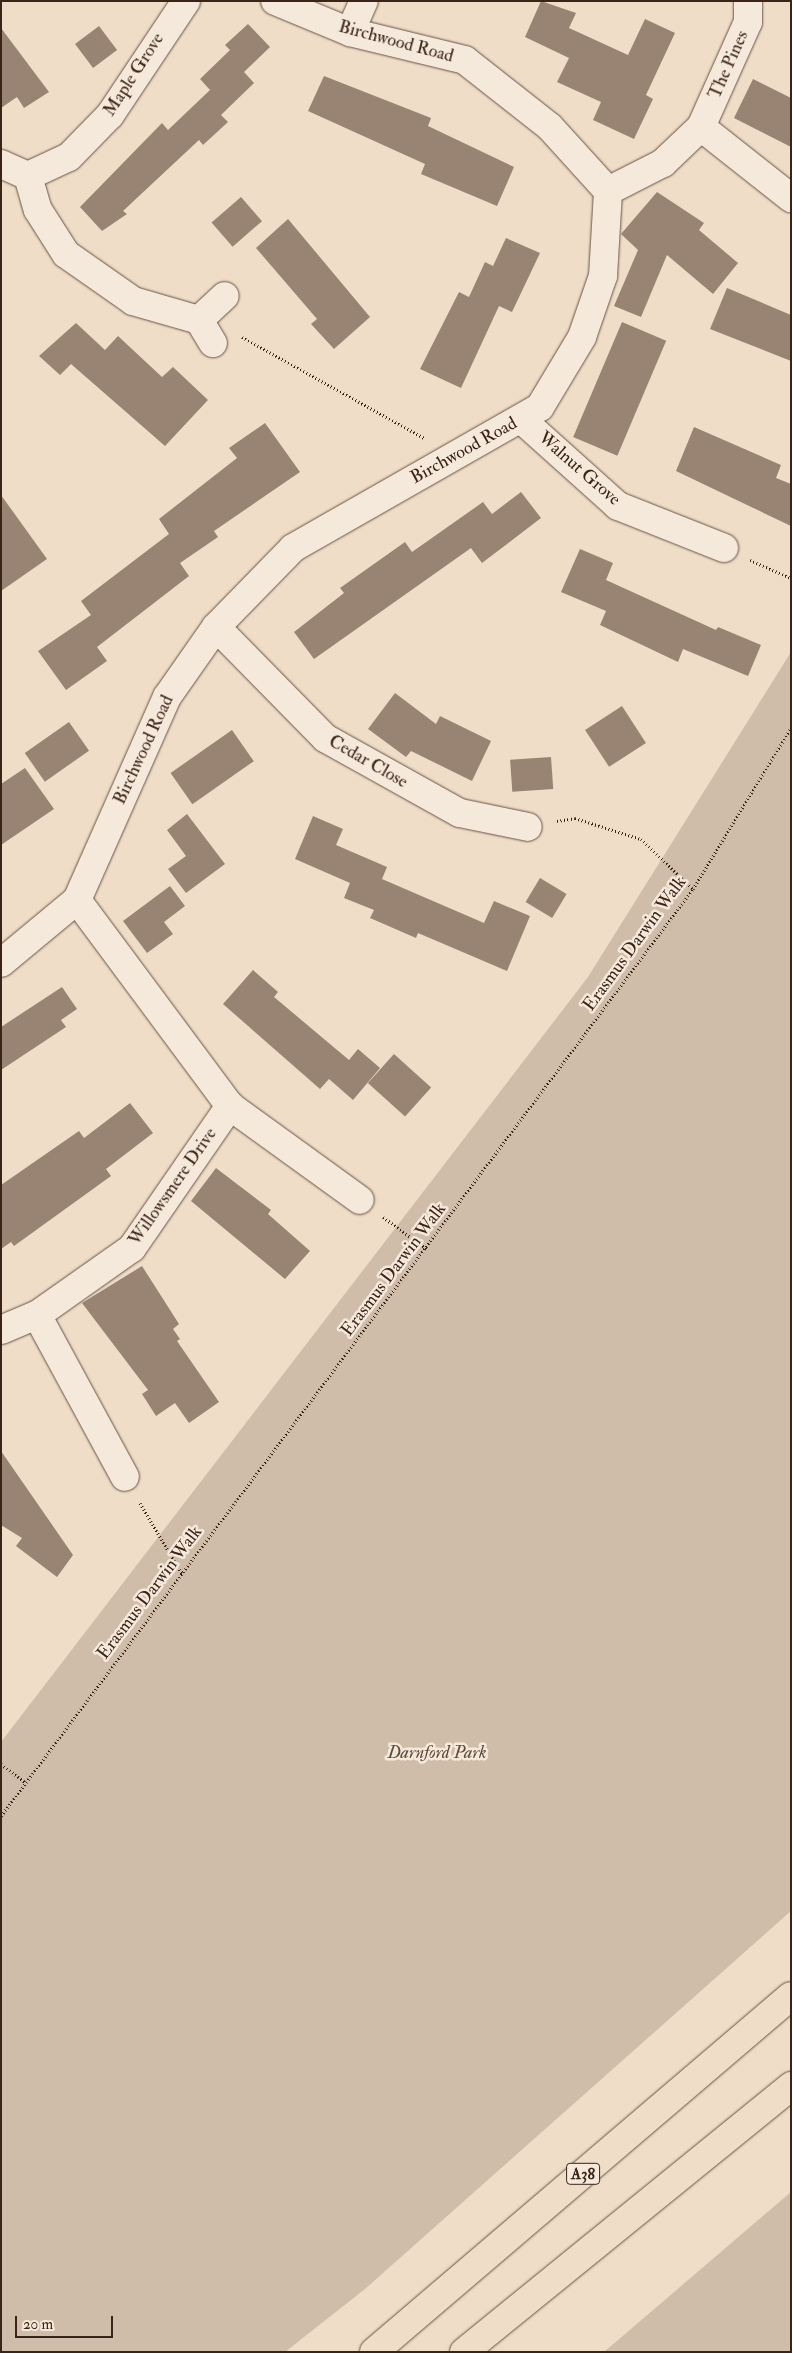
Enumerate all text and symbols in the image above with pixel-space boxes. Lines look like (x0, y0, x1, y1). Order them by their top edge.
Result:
street label: Birchwood Road (336, 16, 456, 68)
street label: The Pines (704, 28, 754, 102)
street label: Maple Grove (99, 29, 169, 121)
street label: Birchwood Road (407, 413, 521, 489)
street label: Walnut Grove (533, 427, 625, 511)
street label: Birchwood Road (109, 692, 179, 808)
street label: Cedar Close (325, 731, 411, 793)
street label: Erasmus Darwin Walk (579, 872, 691, 1016)
street label: Willowsmere Drive (124, 1124, 222, 1250)
street label: Erasmus Darwin Walk (337, 1199, 451, 1341)
street label: Erasmus Darwin Walk (93, 1522, 207, 1664)
park label: Darnford Park (387, 1742, 487, 1764)
road number: A38 (566, 2160, 600, 2188)
scale bar (18, 2306, 115, 2338)
text: 20 m (23, 2315, 53, 2334)

